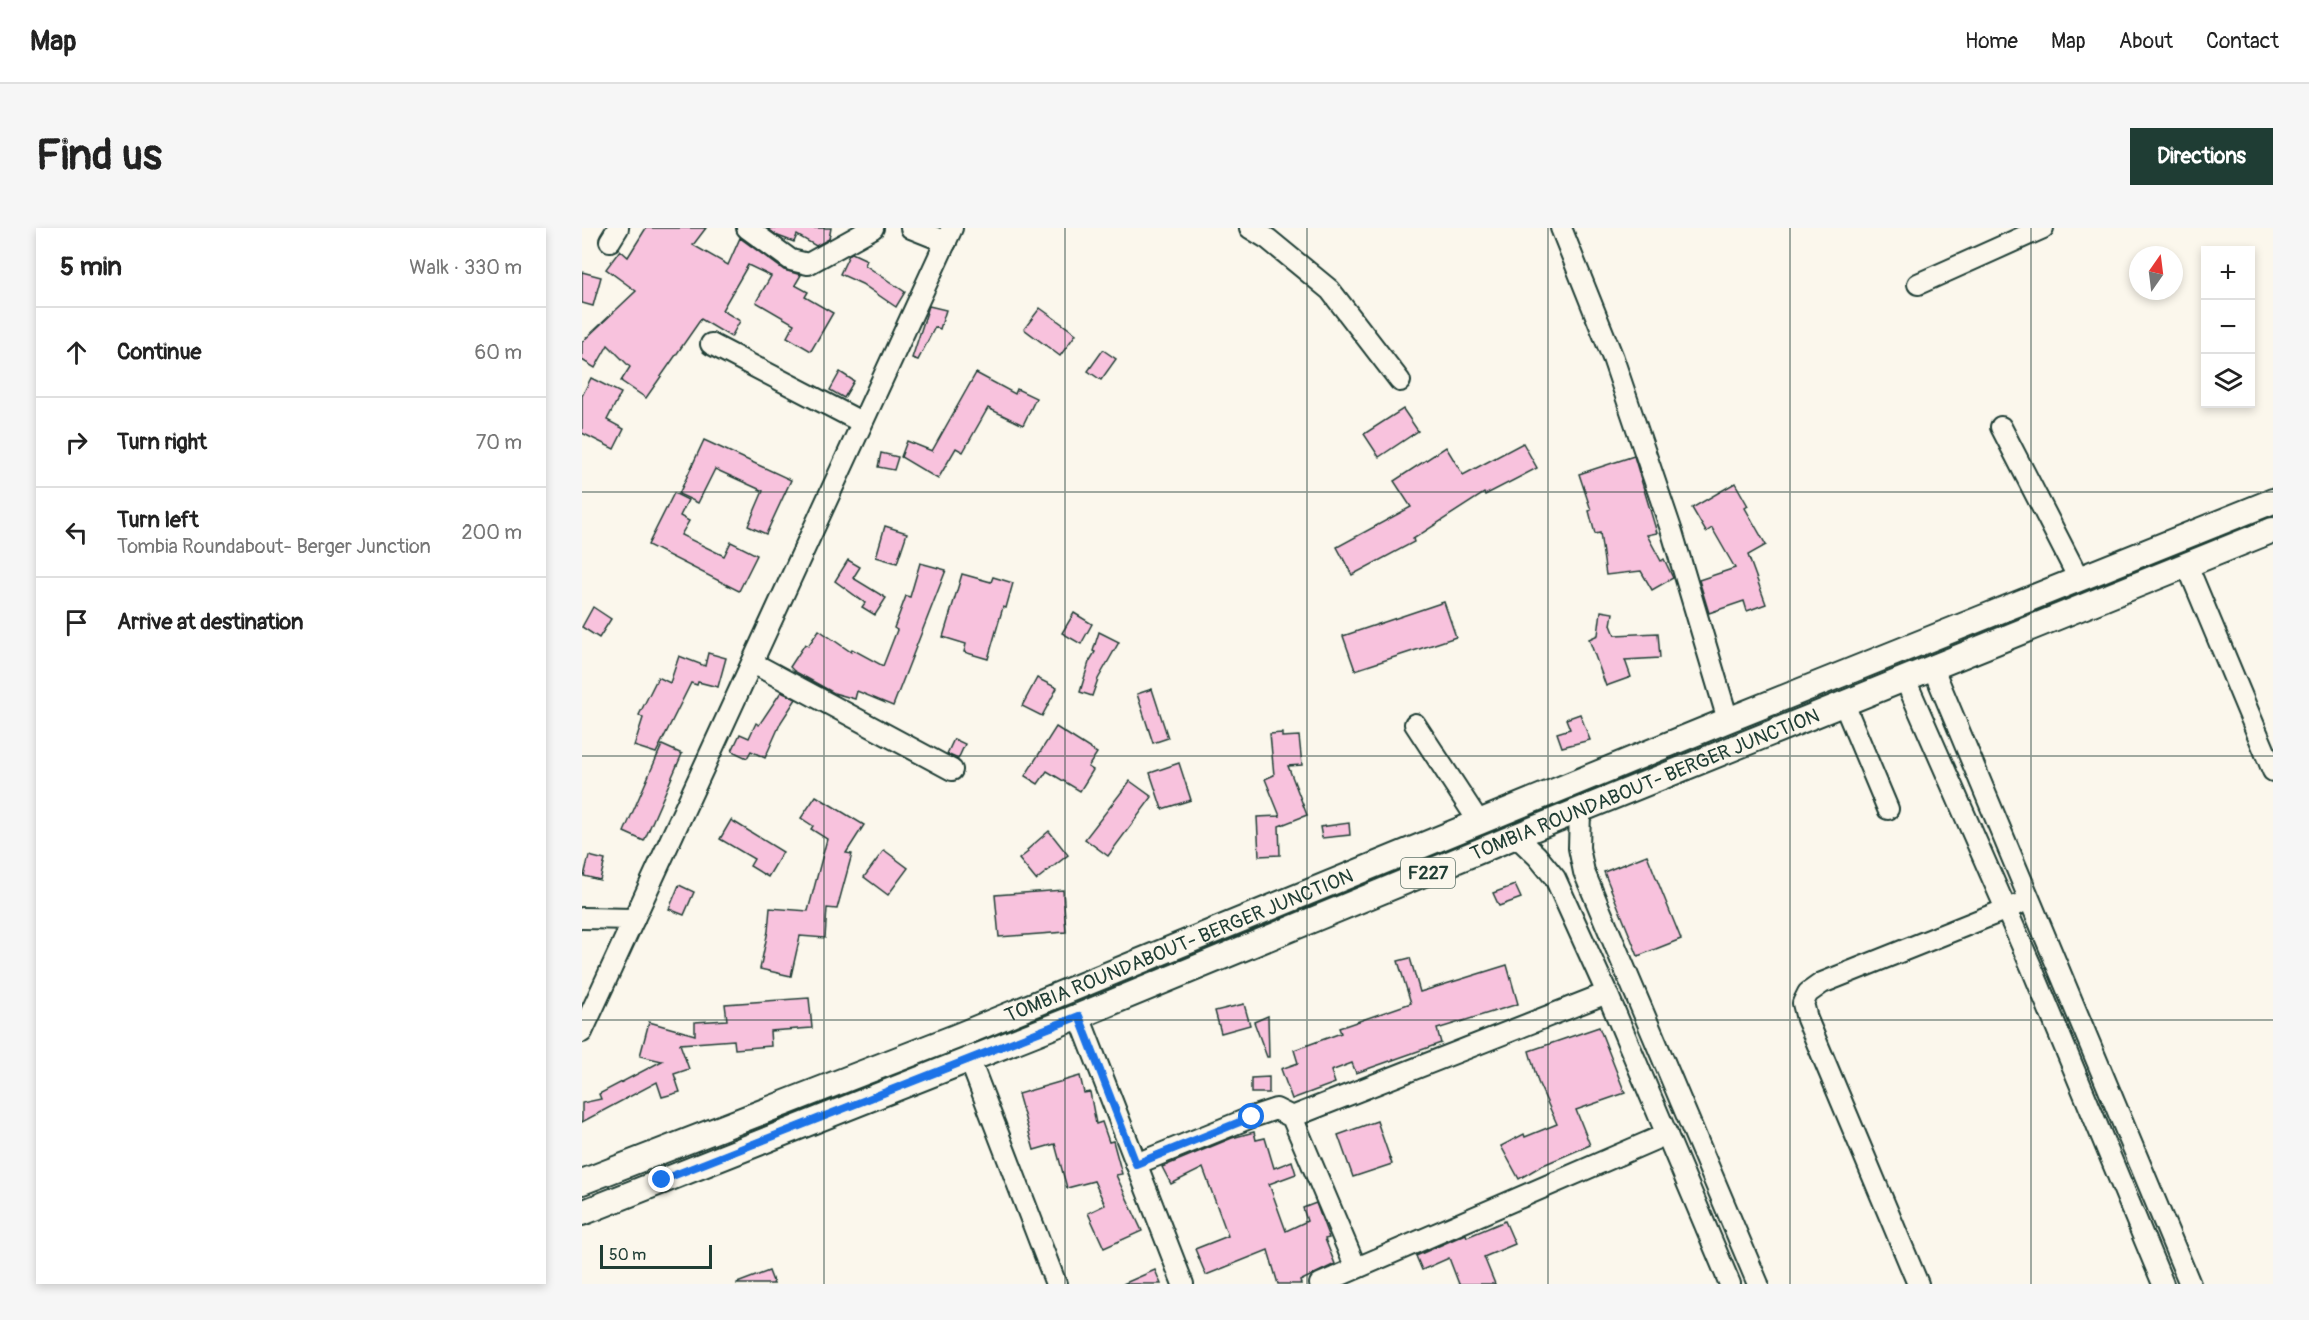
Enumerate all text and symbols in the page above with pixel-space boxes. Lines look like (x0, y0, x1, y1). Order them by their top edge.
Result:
text: Map (30, 24, 76, 59)
text: Home (1965, 28, 2018, 55)
text: Map (2051, 28, 2086, 55)
text: About (2119, 28, 2173, 55)
text: Contact (2206, 28, 2279, 55)
button: Directions (2130, 128, 2273, 185)
text: Find us (36, 130, 162, 182)
north arrow (2129, 246, 2183, 300)
map controls (2201, 246, 2255, 408)
button: + (2201, 246, 2255, 300)
text: 5 min (60, 251, 122, 283)
text: Walk · 330 m (409, 255, 522, 280)
button: − (2201, 300, 2255, 354)
icon: ahead (60, 336, 93, 369)
text: Continue (117, 338, 201, 366)
text: 60 m (475, 340, 522, 365)
button: layers (2201, 354, 2255, 408)
icon: right (60, 426, 93, 459)
text: Turn right (117, 428, 207, 456)
text: 70 m (476, 430, 522, 455)
text: Turn left (117, 506, 199, 534)
icon: left (60, 516, 93, 549)
text: 200 m (461, 520, 522, 545)
text: Tombia Roundabout- Berger Junction (117, 534, 431, 559)
icon: arrive (60, 606, 93, 639)
text: Arrive at destination (117, 608, 303, 636)
street label: TOMBIA ROUNDABOUT- BERGER JUNCTION (1466, 702, 1823, 866)
road number: F227 (1401, 858, 1455, 888)
street label: TOMBIA ROUNDABOUT- BERGER JUNCTION (1001, 863, 1357, 1028)
route start (1238, 1103, 1264, 1129)
route end (648, 1166, 674, 1192)
scale bar (600, 1242, 712, 1270)
text: 50 m (609, 1245, 646, 1265)

